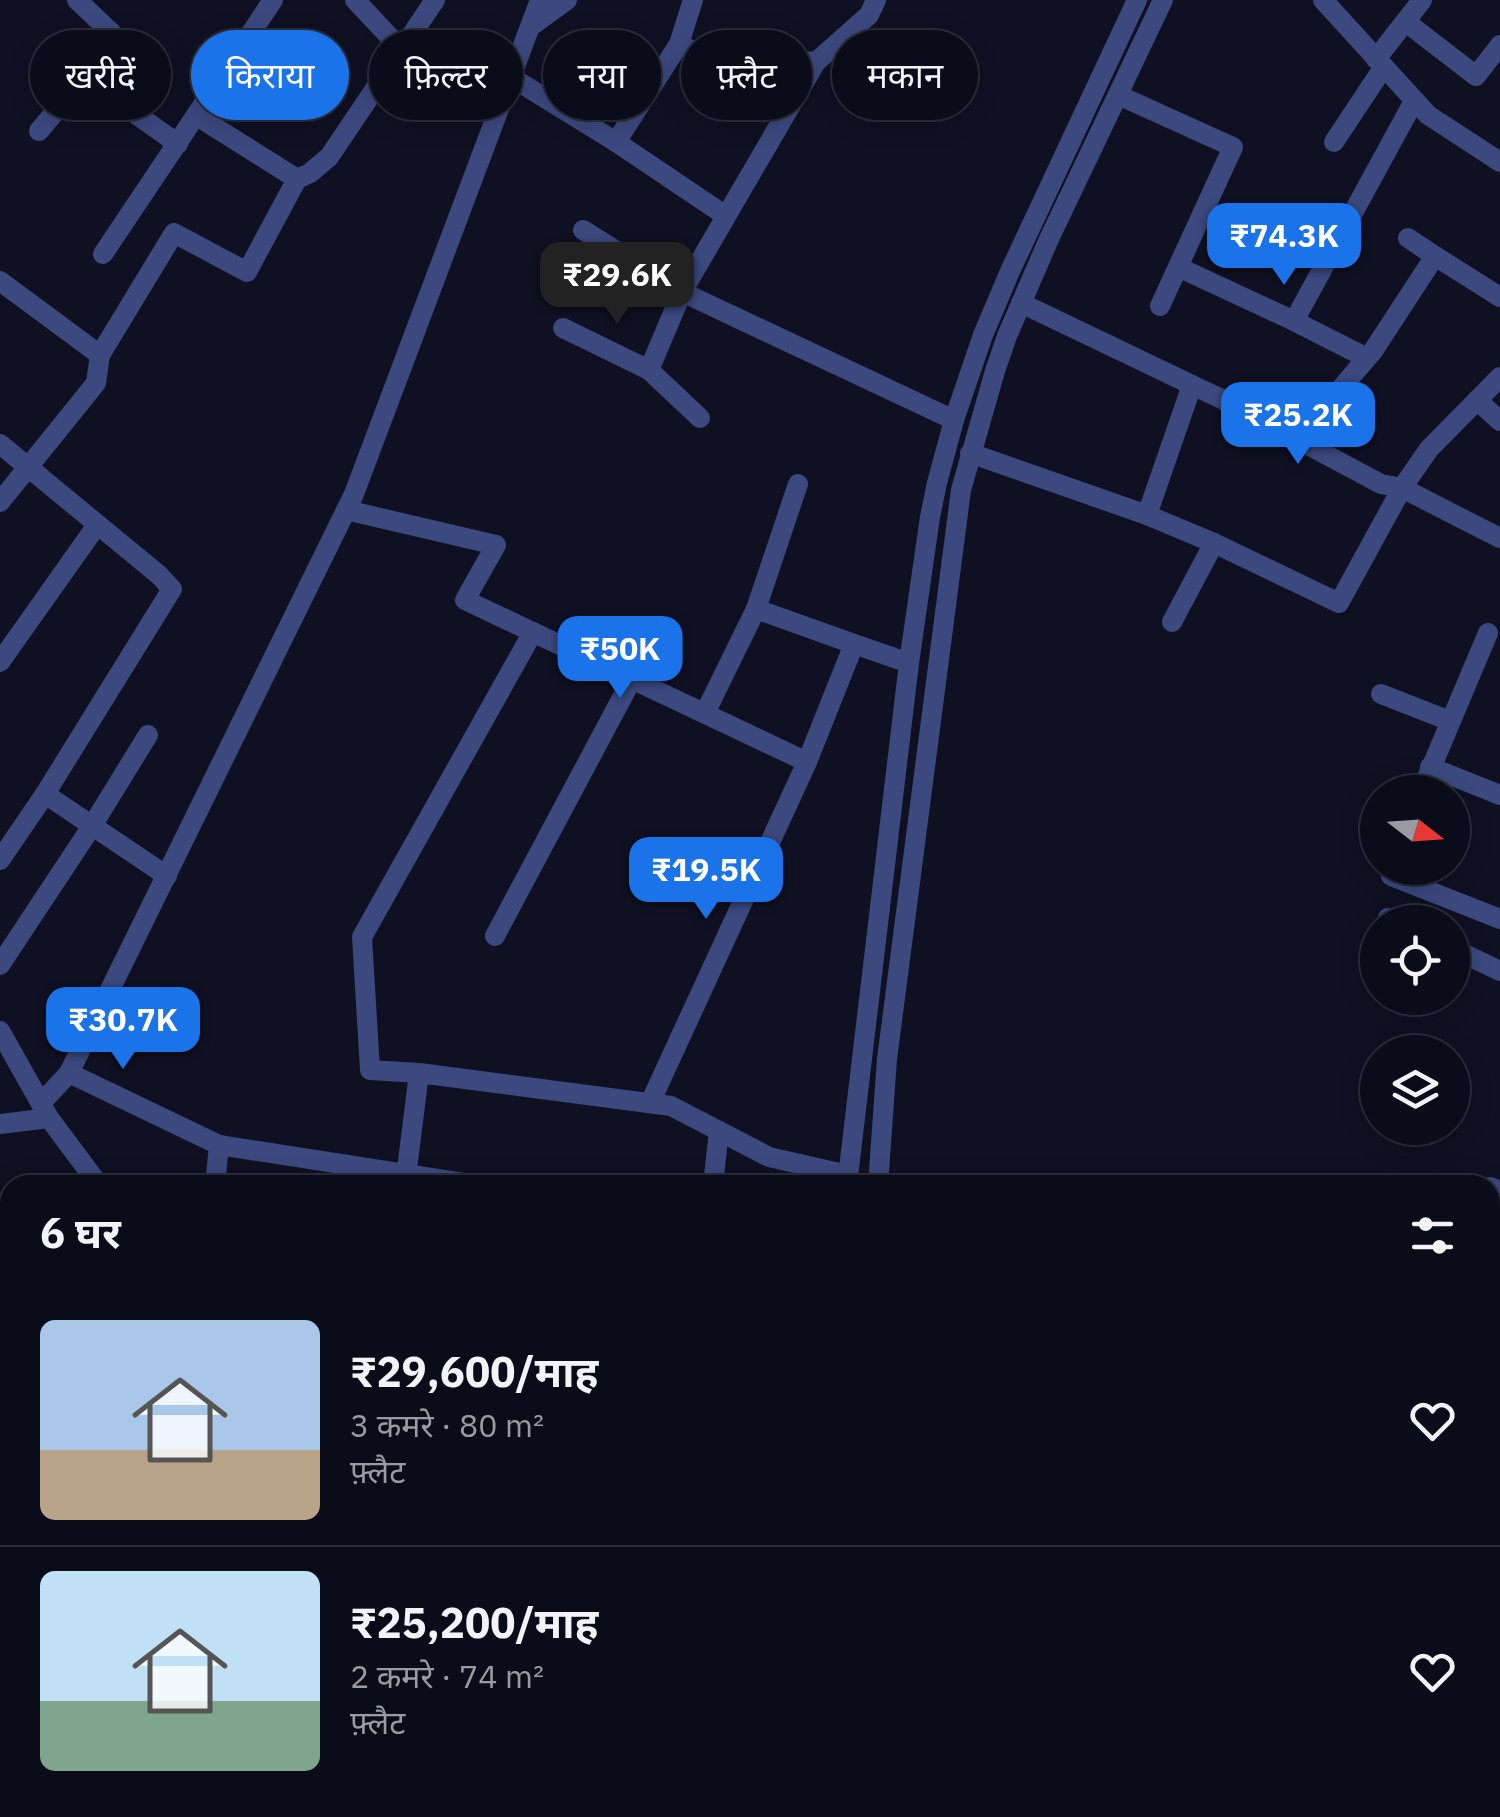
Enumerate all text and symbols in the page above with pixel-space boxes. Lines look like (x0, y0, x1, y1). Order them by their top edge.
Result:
chip: खरीदें (30, 30, 171, 120)
chip: किराया (191, 30, 349, 120)
chip: फ़िल्टर (369, 30, 523, 120)
chip: नया (543, 30, 661, 120)
chip: फ़्लैट (681, 30, 812, 120)
chip: मकान (832, 30, 978, 120)
pin: ₹74.3K (1203, 203, 1365, 288)
text: ₹74.3K (1229, 214, 1339, 256)
pin: ₹29.6K (536, 242, 698, 327)
text: ₹29.6K (562, 253, 672, 295)
pin: ₹25.2K (1217, 382, 1379, 467)
text: ₹25.2K (1243, 393, 1353, 435)
pin: ₹50K (561, 616, 679, 701)
text: ₹50K (580, 627, 660, 669)
north arrow (1360, 775, 1470, 885)
map controls (1360, 775, 1470, 1145)
pin: ₹19.5K (625, 837, 787, 922)
text: ₹19.5K (651, 848, 761, 890)
button: locate (1360, 905, 1470, 1015)
pin: ₹30.7K (42, 987, 204, 1072)
text: ₹30.7K (68, 998, 178, 1040)
button: layers (1360, 1035, 1470, 1145)
text: 6 घर (40, 1205, 121, 1260)
icon: filters (1405, 1208, 1460, 1263)
text: ₹29,600/माह (350, 1344, 598, 1399)
icon: home (120, 1360, 240, 1480)
icon: heart (1405, 1393, 1460, 1448)
text: 3 कमरे · 80 m² (350, 1404, 544, 1446)
text: फ़्लैट (350, 1450, 405, 1492)
text: ₹25,200/माह (350, 1595, 598, 1650)
icon: home (120, 1611, 240, 1731)
icon: heart (1405, 1644, 1460, 1699)
text: 2 कमरे · 74 m² (350, 1655, 544, 1697)
text: फ़्लैट (350, 1701, 405, 1743)

